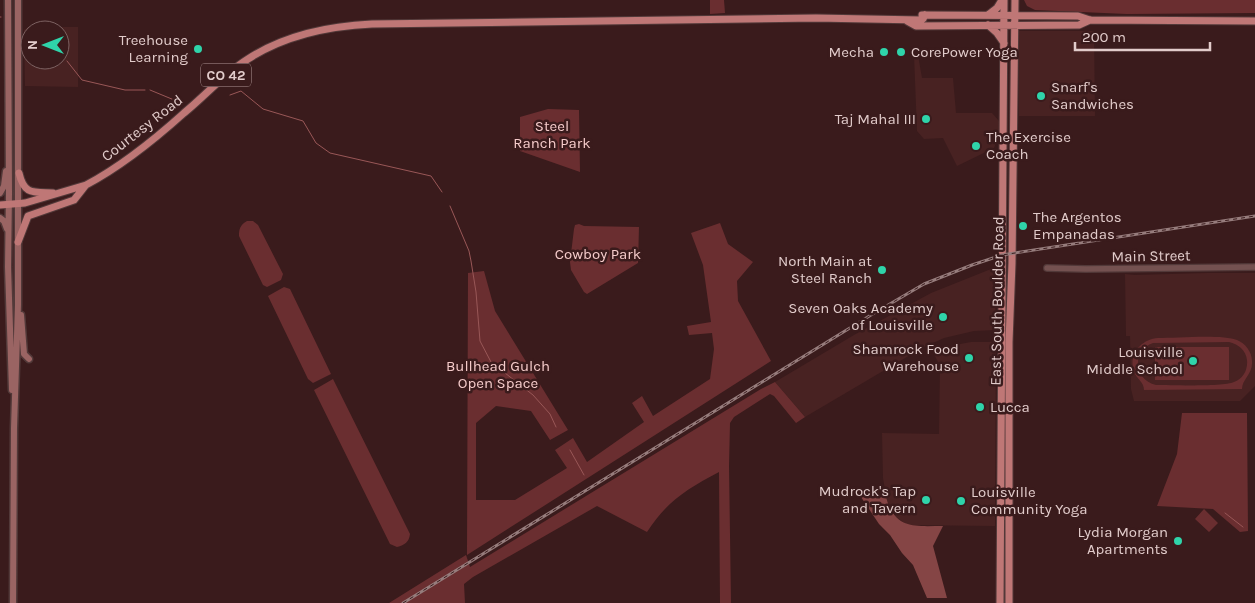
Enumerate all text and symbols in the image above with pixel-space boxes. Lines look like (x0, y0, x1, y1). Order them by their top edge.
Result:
north arrow (20, 20, 70, 70)
scale bar (1075, 20, 1210, 52)
text: 200 m (1082, 28, 1126, 46)
place label: Treehouse Learning (119, 31, 189, 66)
text: N (24, 40, 41, 50)
marker: Treehouse Learning (192, 43, 204, 55)
place label: Mecha (829, 43, 874, 61)
place label: CorePower Yoga (911, 43, 1018, 61)
marker: Mecha (878, 46, 890, 58)
marker: CorePower Yoga (895, 46, 907, 58)
road number: CO 42 (201, 64, 251, 86)
place label: Snarf's Sandwiches (1051, 78, 1134, 113)
marker: Snarf's Sandwiches (1035, 90, 1047, 102)
street label: Courtesy Road (98, 91, 186, 165)
place label: Taj Mahal III (835, 110, 916, 128)
marker: Taj Mahal III (920, 113, 932, 125)
park label: Steel Ranch Park (513, 117, 591, 152)
place label: The Exercise Coach (986, 128, 1071, 163)
marker: The Exercise Coach (970, 140, 982, 152)
place label: The Argentos Empanadas (1033, 208, 1122, 243)
street label: East South Boulder Road (987, 216, 1007, 386)
marker: The Argentos Empanadas (1017, 220, 1029, 232)
park label: Cowboy Park (555, 245, 641, 263)
street label: Main Street (1111, 246, 1191, 266)
place label: North Main at Steel Ranch (778, 252, 872, 287)
marker: North Main at Steel Ranch (876, 264, 888, 276)
place label: Seven Oaks Academy of Louisville (788, 299, 933, 334)
marker: Seven Oaks Academy of Louisville (937, 311, 949, 323)
place label: Shamrock Food Warehouse (852, 340, 959, 375)
place label: Louisville Middle School (1086, 343, 1183, 378)
marker: Shamrock Food Warehouse (963, 352, 975, 364)
marker: Louisville Middle School (1187, 355, 1199, 367)
park label: Bullhead Gulch Open Space (446, 357, 550, 392)
place label: Lucca (990, 398, 1030, 416)
marker: Lucca (974, 401, 986, 413)
place label: Mudrock's Tap and Tavern (819, 482, 916, 517)
place label: Louisville Community Yoga (971, 483, 1087, 518)
marker: Mudrock's Tap and Tavern (920, 494, 932, 506)
marker: Louisville Community Yoga (955, 495, 967, 507)
place label: Lydia Morgan Apartments (1077, 523, 1168, 558)
marker: Lydia Morgan Apartments (1172, 535, 1184, 547)

